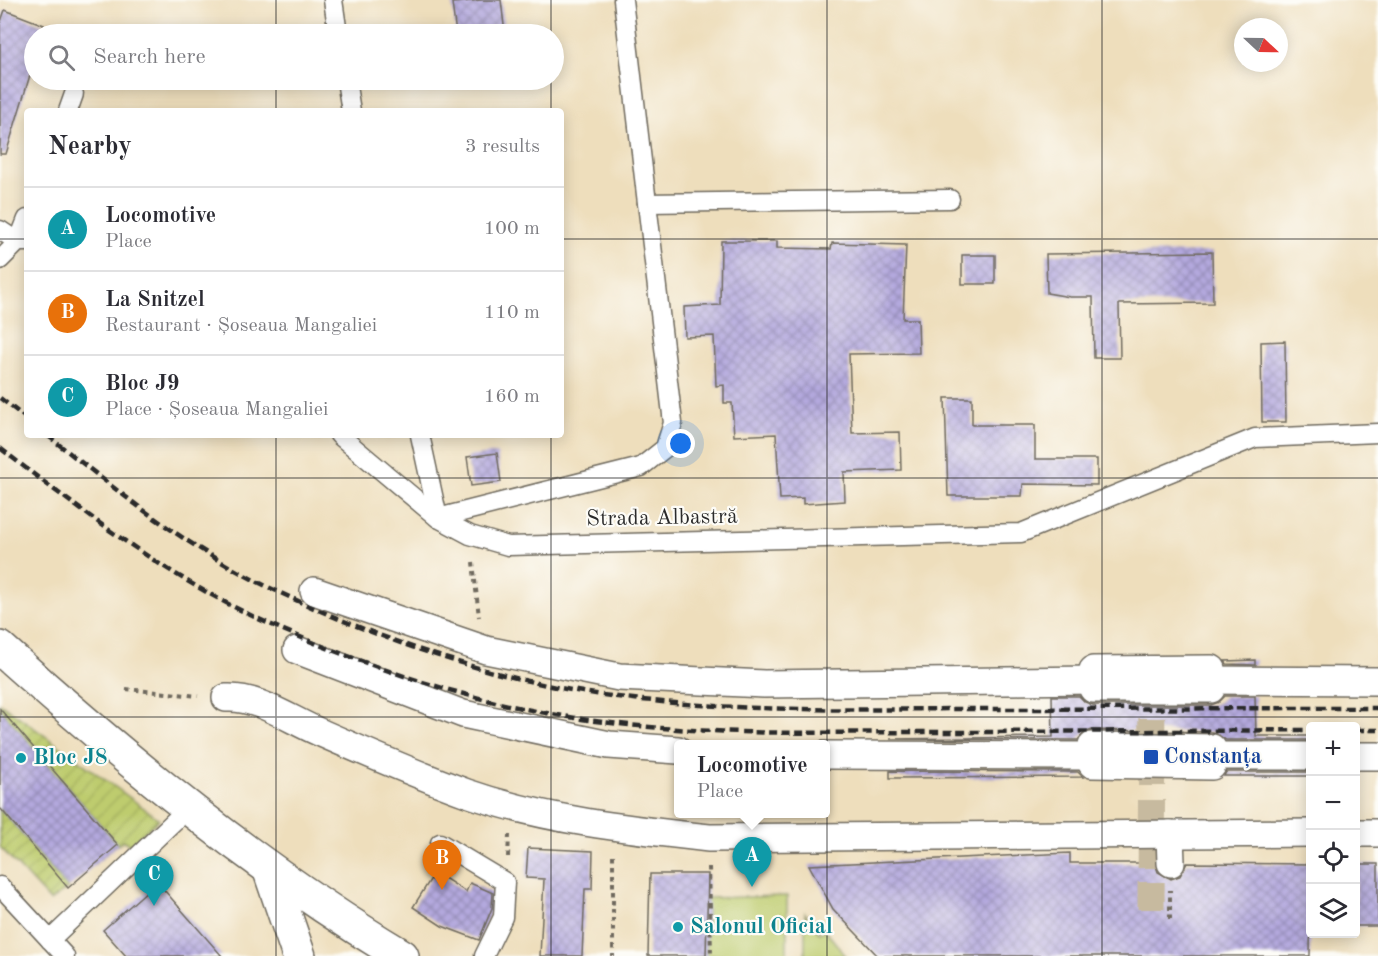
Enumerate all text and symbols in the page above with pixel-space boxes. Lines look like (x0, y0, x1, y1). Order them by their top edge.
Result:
north arrow (1234, 18, 1288, 72)
search box (24, 24, 564, 90)
icon: search (45, 41, 78, 74)
text: Search here (93, 46, 206, 68)
text: Nearby (48, 134, 132, 160)
text: 3 results (465, 137, 540, 157)
text: Locomotive (105, 205, 216, 227)
text: A (60, 219, 75, 239)
text: 100 m (484, 219, 540, 239)
text: Place (105, 232, 152, 252)
text: La Snitzel (105, 289, 205, 311)
text: B (60, 303, 75, 323)
text: 110 m (484, 303, 540, 323)
text: Restaurant · Șoseaua Mangaliei (105, 316, 377, 336)
text: Bloc J9 (105, 373, 180, 395)
text: C (61, 387, 74, 407)
text: 160 m (484, 387, 540, 407)
text: Place · Șoseaua Mangaliei (105, 400, 328, 420)
your location (666, 429, 695, 458)
street label: Strada Albastră (586, 506, 738, 530)
map controls (1306, 722, 1360, 938)
button: + (1306, 722, 1360, 776)
popup (674, 740, 830, 818)
place label: Constanța (1164, 746, 1262, 769)
place label: Bloc J8 (33, 747, 108, 769)
marker: Constanța (1142, 748, 1160, 766)
marker: Bloc J8 (14, 751, 28, 765)
text: Locomotive (696, 755, 808, 777)
button: − (1306, 776, 1360, 830)
text: Place (696, 782, 743, 802)
button: locate (1306, 830, 1360, 884)
pin: A (732, 838, 771, 887)
pin: B (422, 840, 462, 890)
pin: C (134, 856, 174, 906)
button: layers (1306, 884, 1360, 938)
place label: Salonul Oficial (690, 916, 833, 938)
marker: Salonul Oficial (671, 920, 685, 934)

